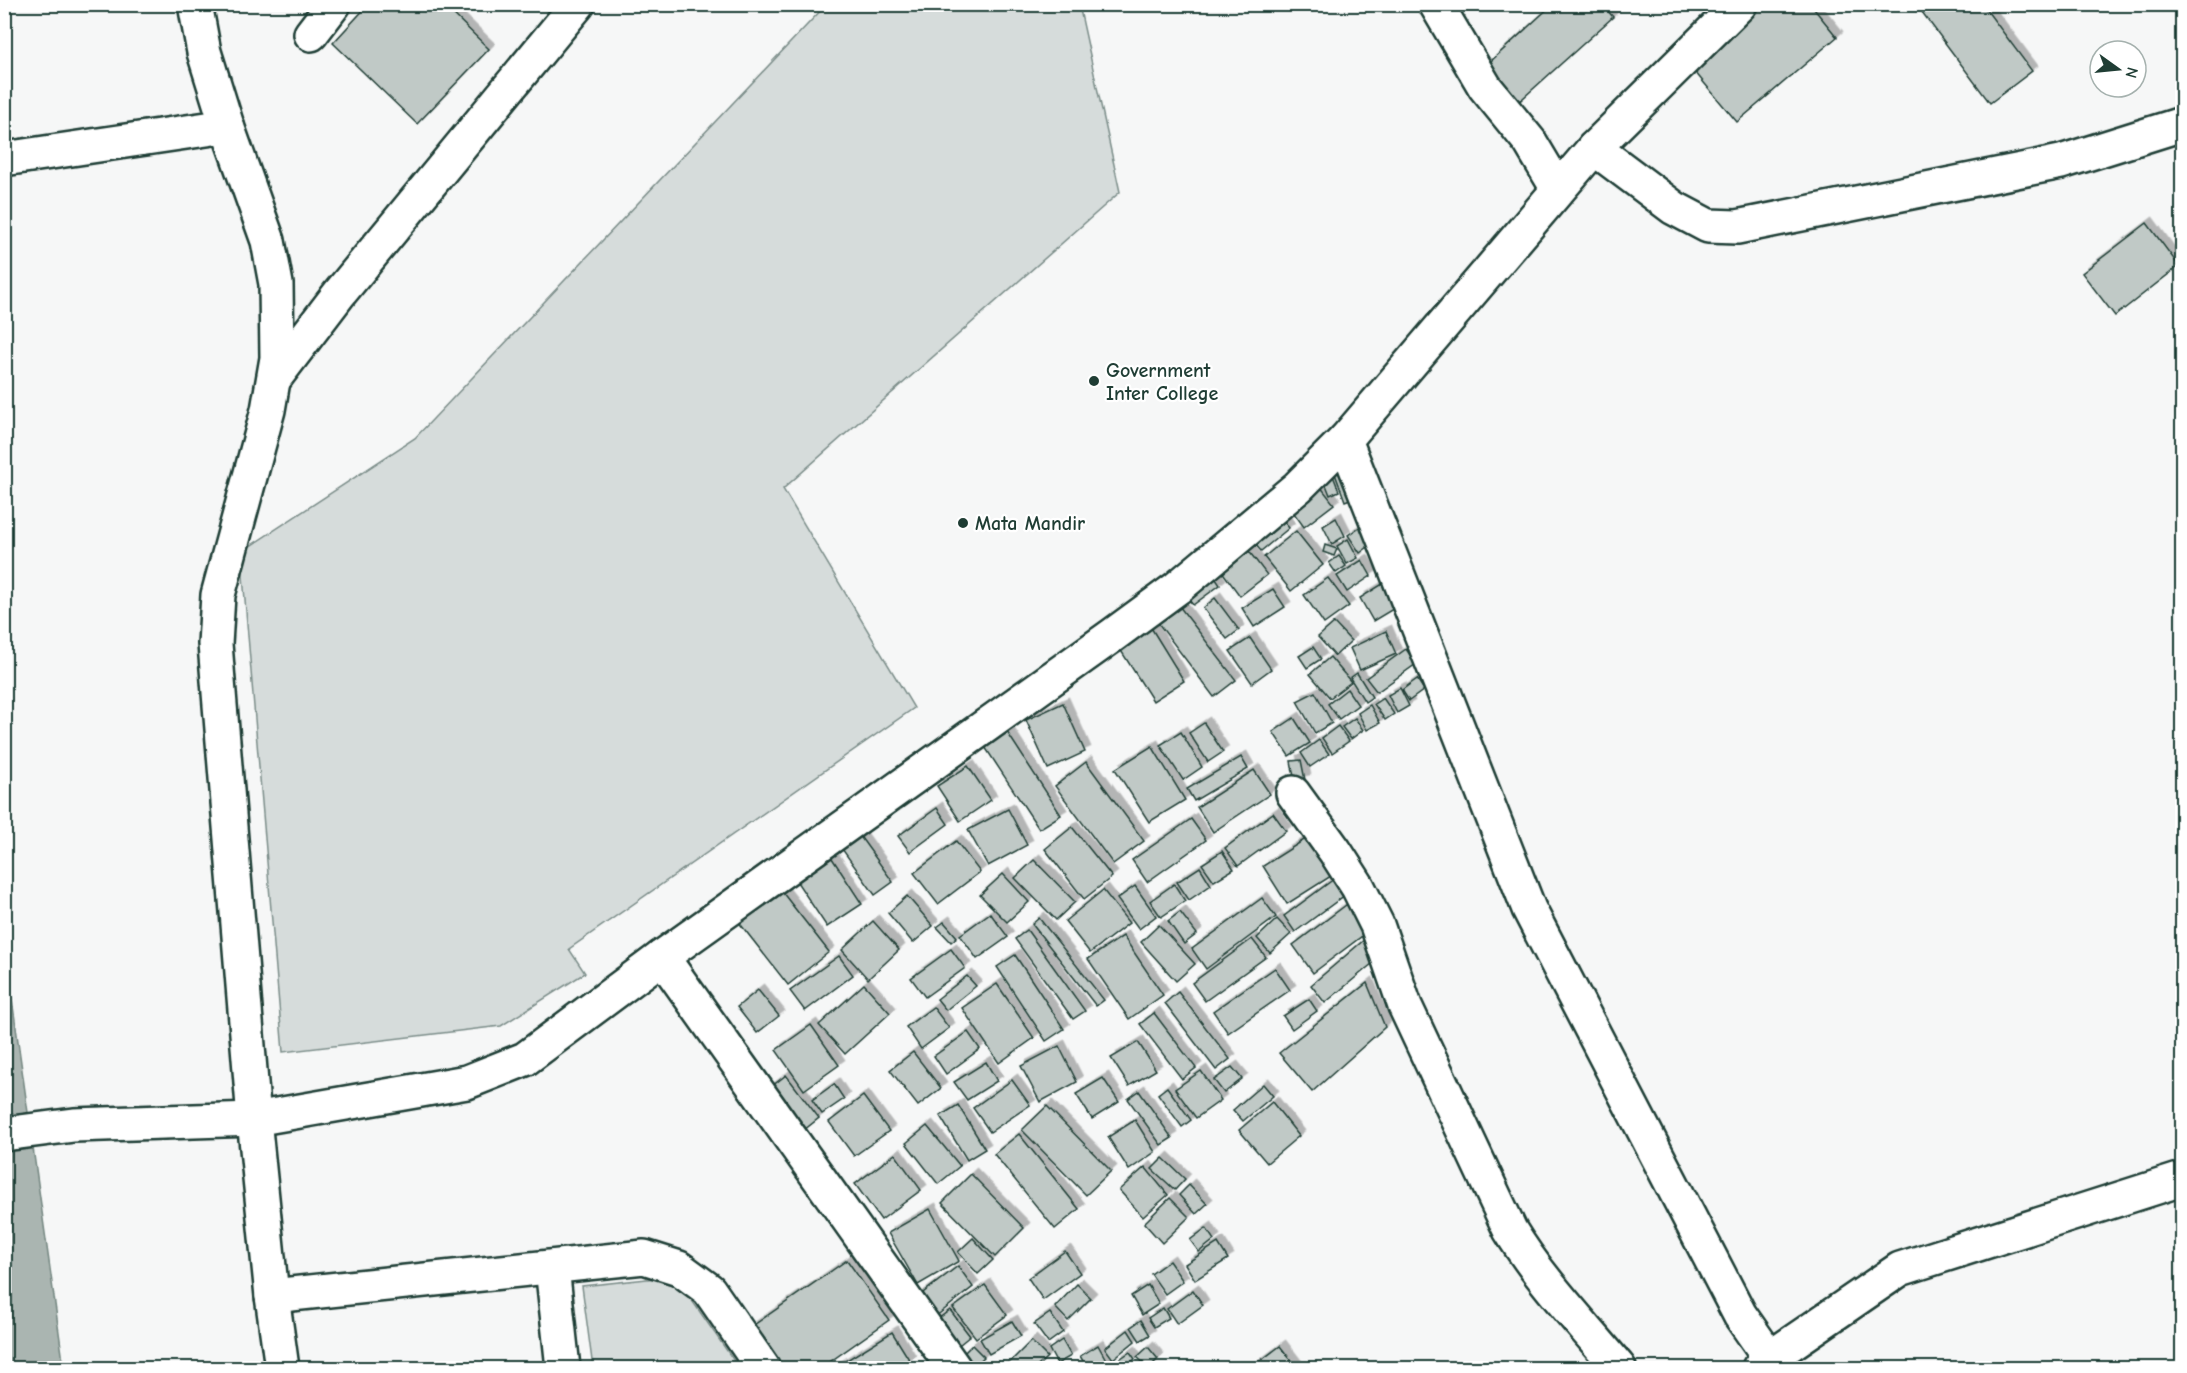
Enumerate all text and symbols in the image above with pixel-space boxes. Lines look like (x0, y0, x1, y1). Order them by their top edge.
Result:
north arrow (2088, 39, 2148, 99)
text: N (2121, 65, 2142, 80)
place label: Government Inter College (1106, 359, 1219, 405)
marker: Government Inter College (1087, 374, 1101, 388)
place label: Mata Mandir (975, 512, 1085, 535)
marker: Mata Mandir (956, 516, 970, 530)

